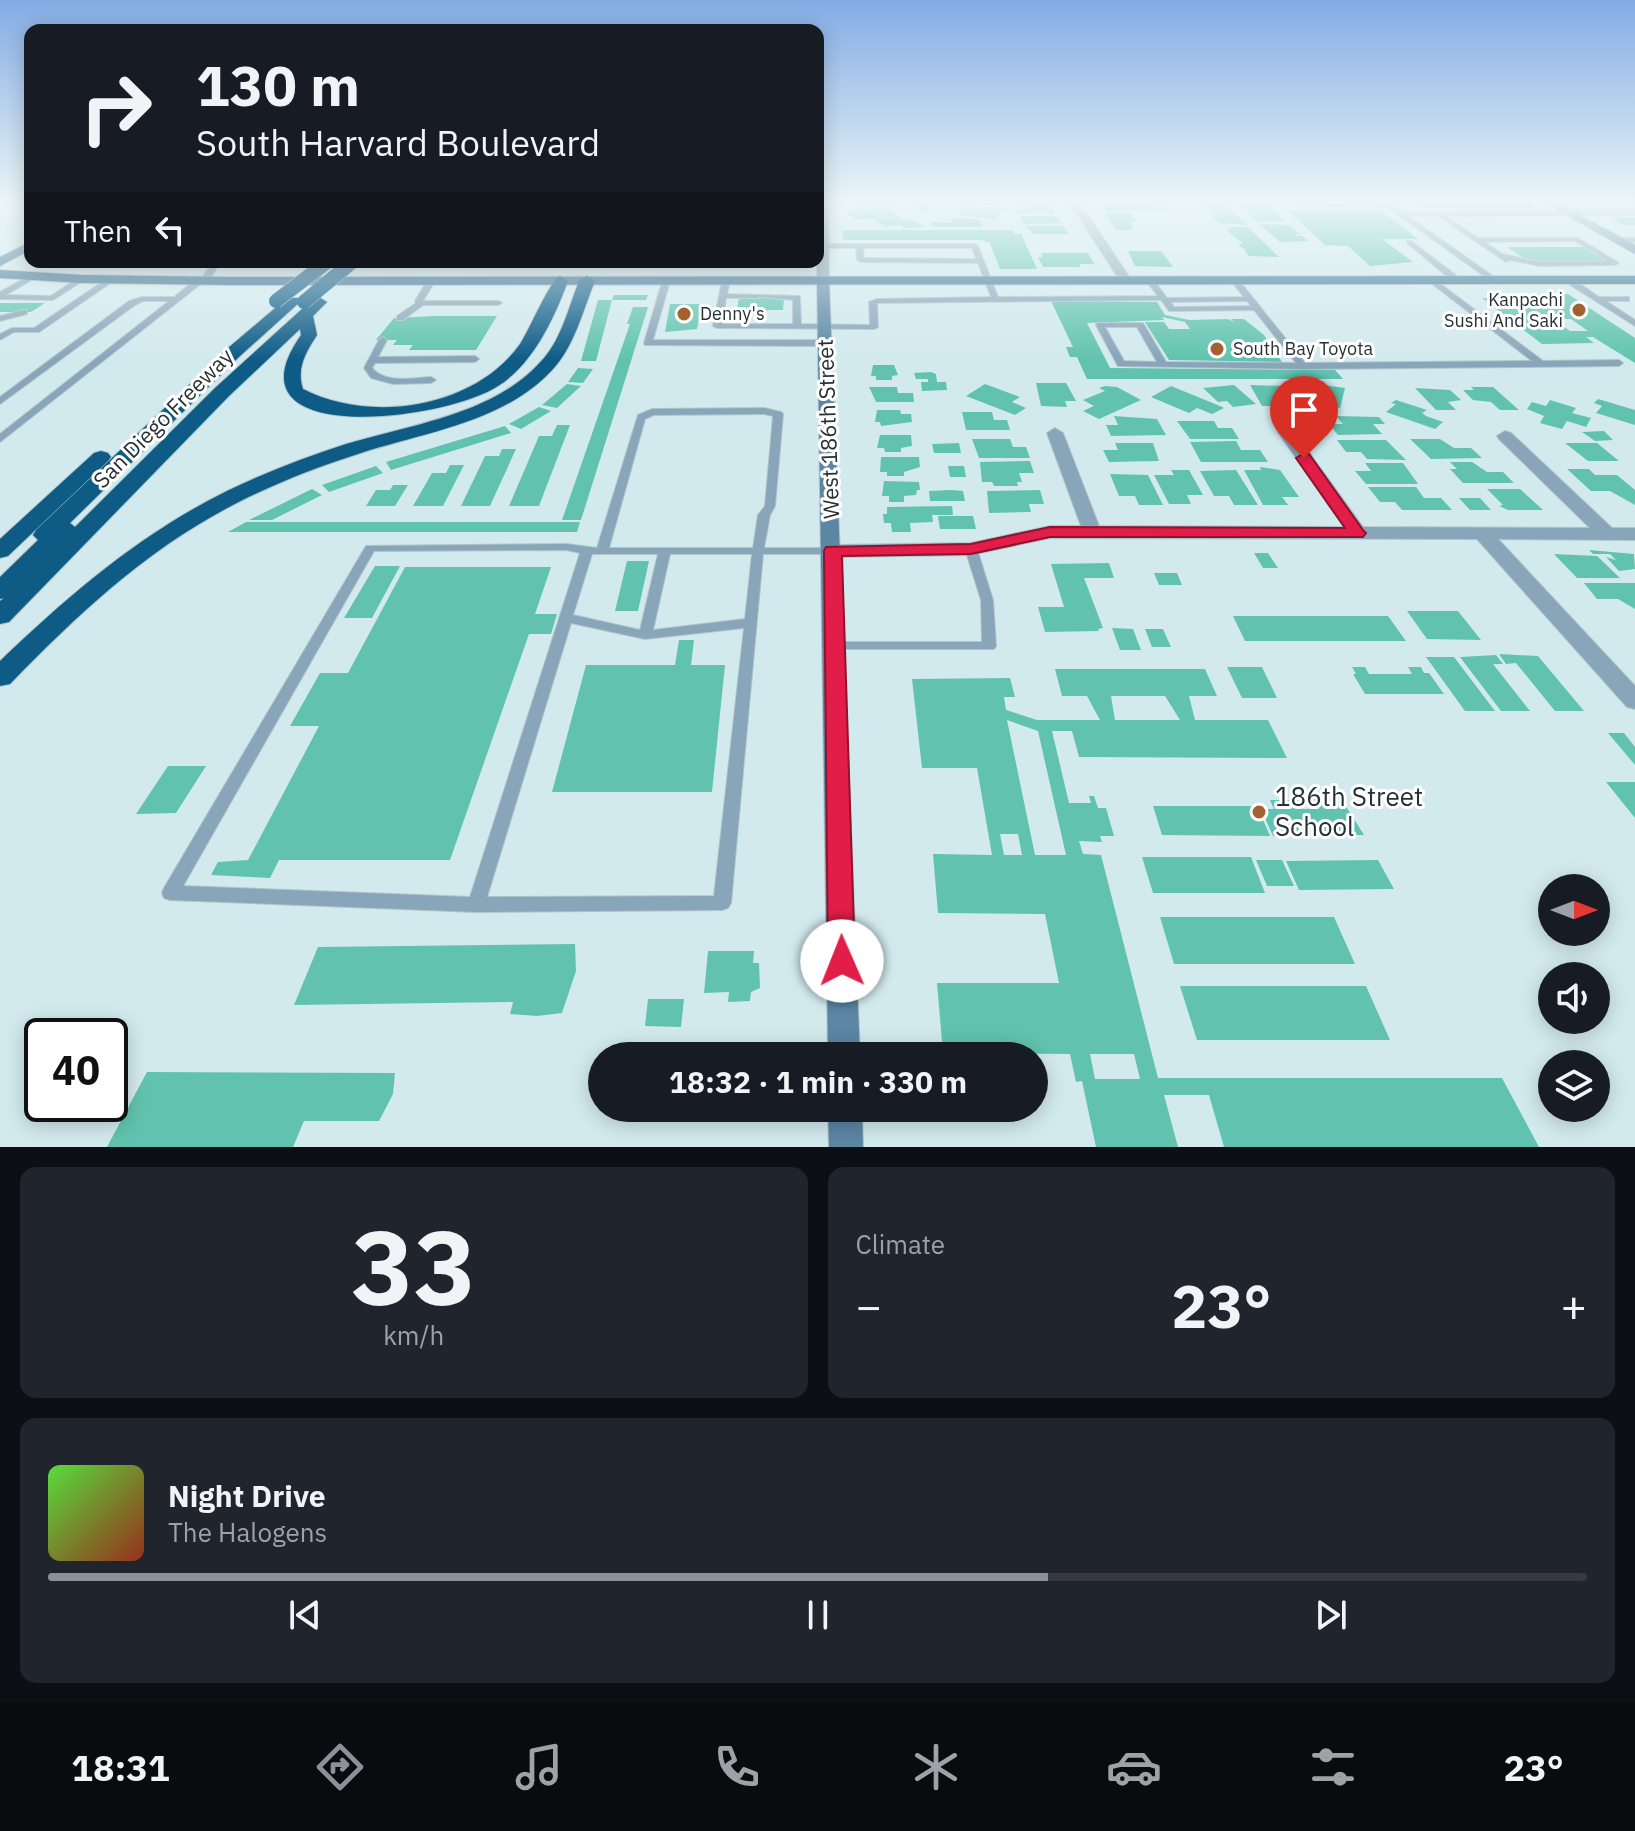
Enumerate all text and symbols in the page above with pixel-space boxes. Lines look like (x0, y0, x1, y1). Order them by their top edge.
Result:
text: 130 m (196, 49, 360, 121)
icon: right (64, 56, 168, 160)
text: South Harvard Boulevard (196, 119, 600, 166)
icon: left (148, 208, 192, 252)
text: Then (64, 211, 132, 250)
place label: Kanpachi Sushi And Saki (1444, 288, 1563, 332)
marker: Kanpachi Sushi And Saki (1570, 301, 1588, 319)
place label: Denny's (700, 302, 765, 325)
marker: Denny's (675, 305, 693, 323)
place label: South Bay Toyota (1233, 337, 1373, 360)
street label: West 186th Street (810, 338, 845, 520)
marker: South Bay Toyota (1208, 340, 1226, 358)
street label: San Diego Freeway (86, 341, 239, 494)
pin (1270, 376, 1338, 458)
icon: arrive (1282, 388, 1326, 432)
place label: 186th Street School (1275, 779, 1423, 843)
marker: 186th Street School (1250, 803, 1268, 821)
north arrow (1538, 874, 1610, 946)
map controls (1538, 874, 1610, 1122)
position arrow (800, 919, 884, 1003)
button: sound (1538, 962, 1610, 1034)
speed limit sign: 40 (24, 1018, 128, 1122)
button: layers (1538, 1050, 1610, 1122)
text: 18:32 · 1 min · 330 m (669, 1062, 967, 1101)
text: 33 (351, 1198, 476, 1334)
text: Climate (856, 1227, 945, 1261)
text: 23° (1171, 1266, 1271, 1345)
text: − (856, 1277, 882, 1334)
text: + (1561, 1277, 1587, 1334)
text: km/h (383, 1318, 444, 1352)
text: Night Drive (168, 1476, 326, 1515)
text: The Halogens (168, 1515, 327, 1549)
icon: previous (283, 1593, 327, 1637)
icon: pause (796, 1593, 840, 1637)
icon: next (1309, 1593, 1353, 1637)
icon: directions (312, 1739, 368, 1795)
icon: music (511, 1739, 567, 1795)
icon: phone (709, 1739, 765, 1795)
icon: climate (908, 1739, 964, 1795)
icon: car (1106, 1739, 1162, 1795)
icon: filters (1305, 1739, 1361, 1795)
text: 18:31 (71, 1744, 170, 1791)
text: 23° (1504, 1744, 1564, 1791)

